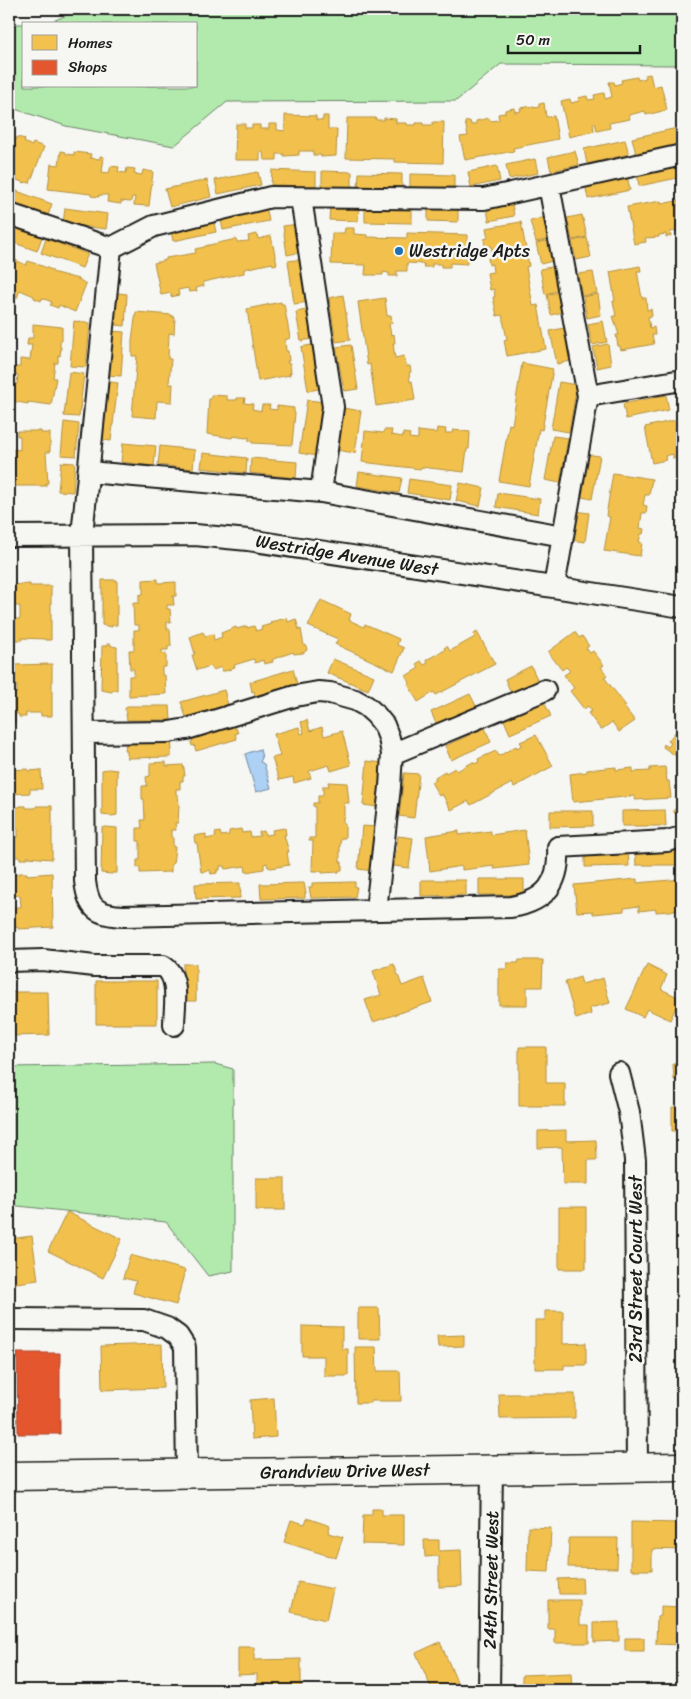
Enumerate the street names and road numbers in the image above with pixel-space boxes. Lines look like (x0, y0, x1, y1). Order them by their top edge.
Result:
street label: Westridge Avenue West (253, 525, 441, 585)
street label: 23rd Street Court West (620, 1175, 652, 1363)
street label: Grandview Drive West (260, 1454, 431, 1488)
street label: 24th Street West (474, 1510, 508, 1649)

